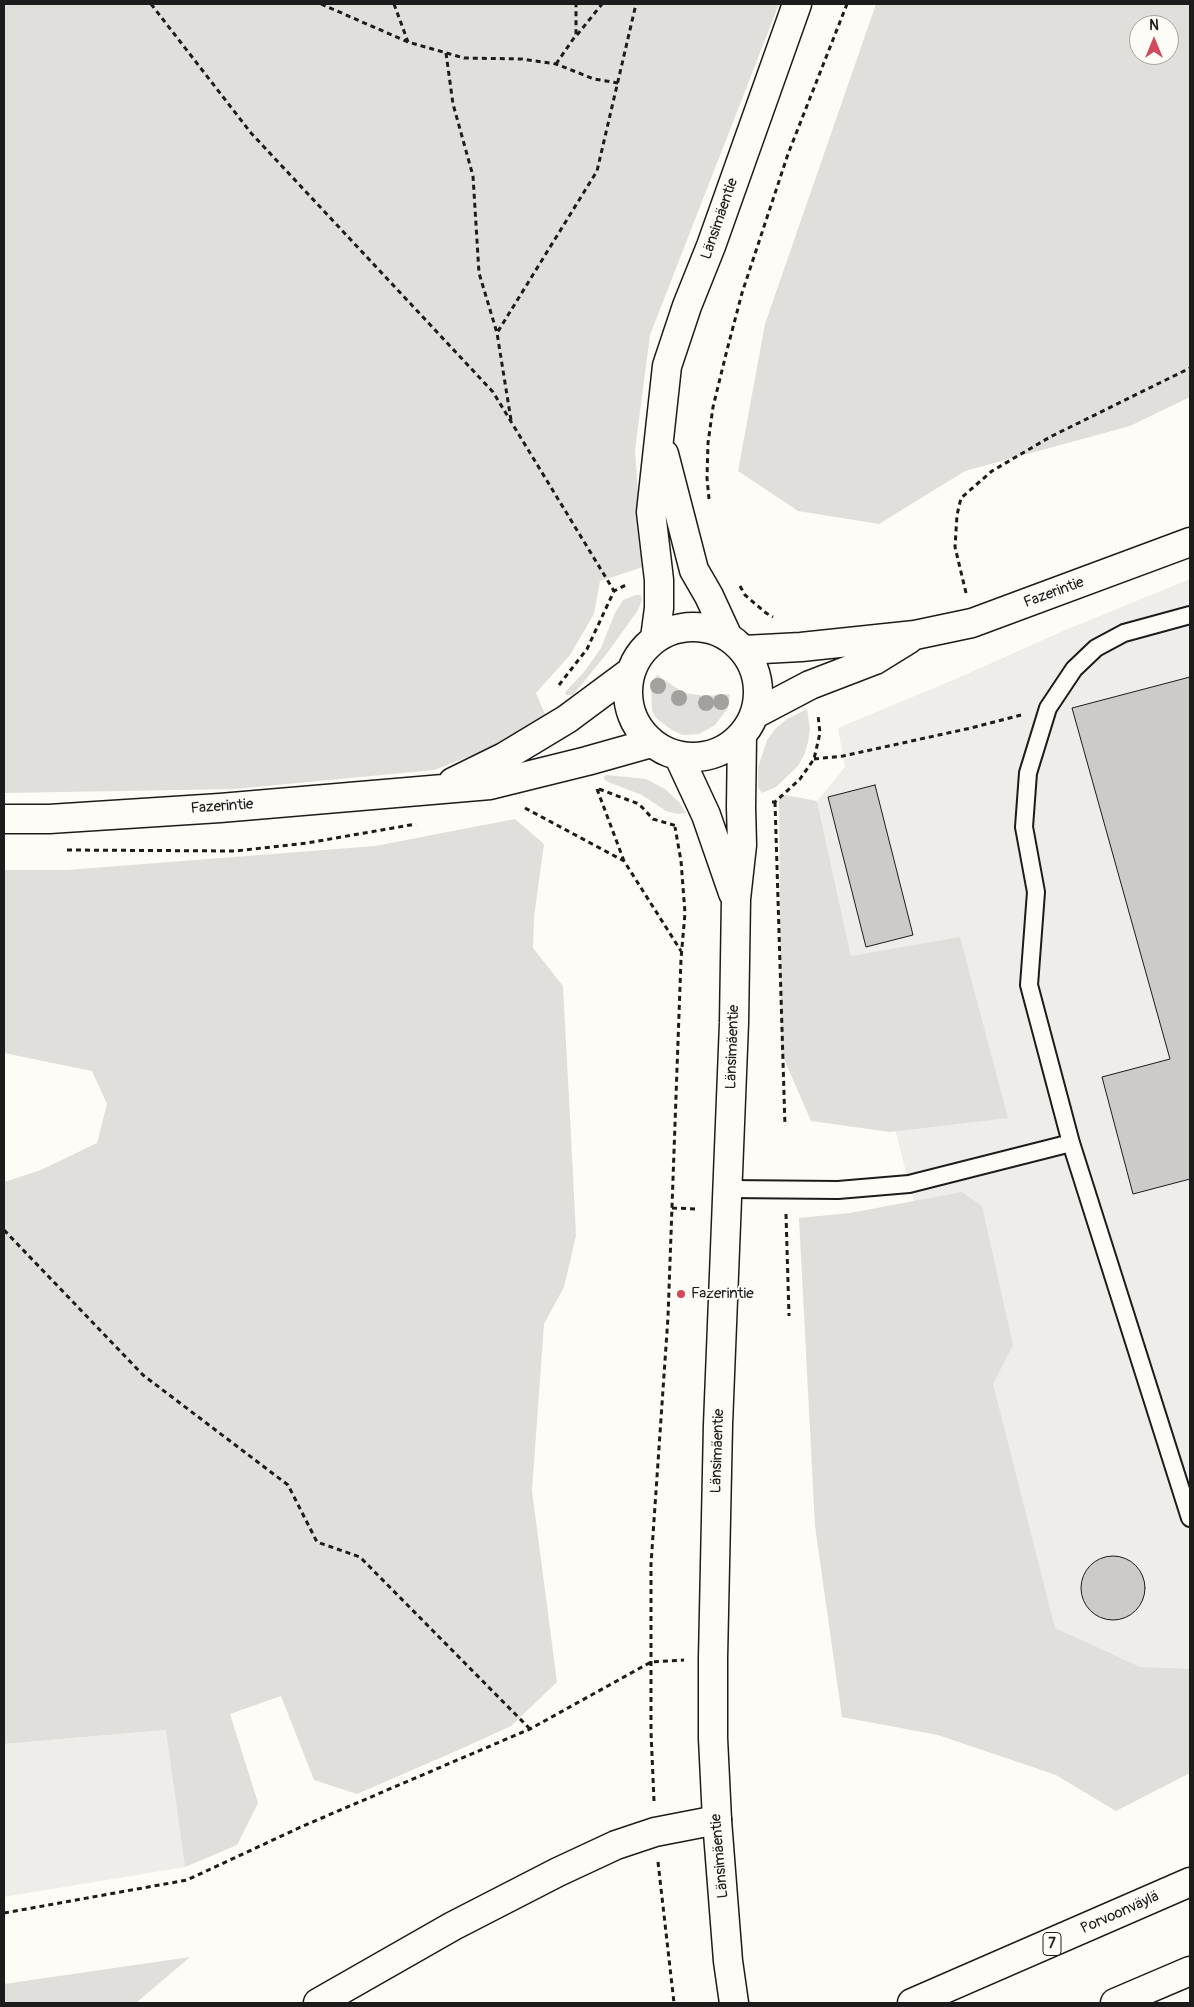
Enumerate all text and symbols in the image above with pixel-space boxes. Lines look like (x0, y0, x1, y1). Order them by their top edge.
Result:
north arrow (1129, 15, 1179, 65)
text: N (1149, 17, 1159, 34)
street label: Länsimäentie (698, 176, 742, 262)
street label: Fazerintie (1021, 574, 1087, 612)
street label: Fazerintie (190, 796, 254, 818)
street label: Länsimäentie (723, 1004, 743, 1090)
place label: Fazerintie (691, 1285, 754, 1303)
marker: Fazerintie (675, 1288, 687, 1300)
street label: Länsimäentie (708, 1408, 728, 1494)
street label: Länsimäentie (707, 1813, 733, 1899)
street label: Porvoonväylä (1078, 1888, 1162, 1938)
road number: 7 (1043, 1932, 1061, 1956)

